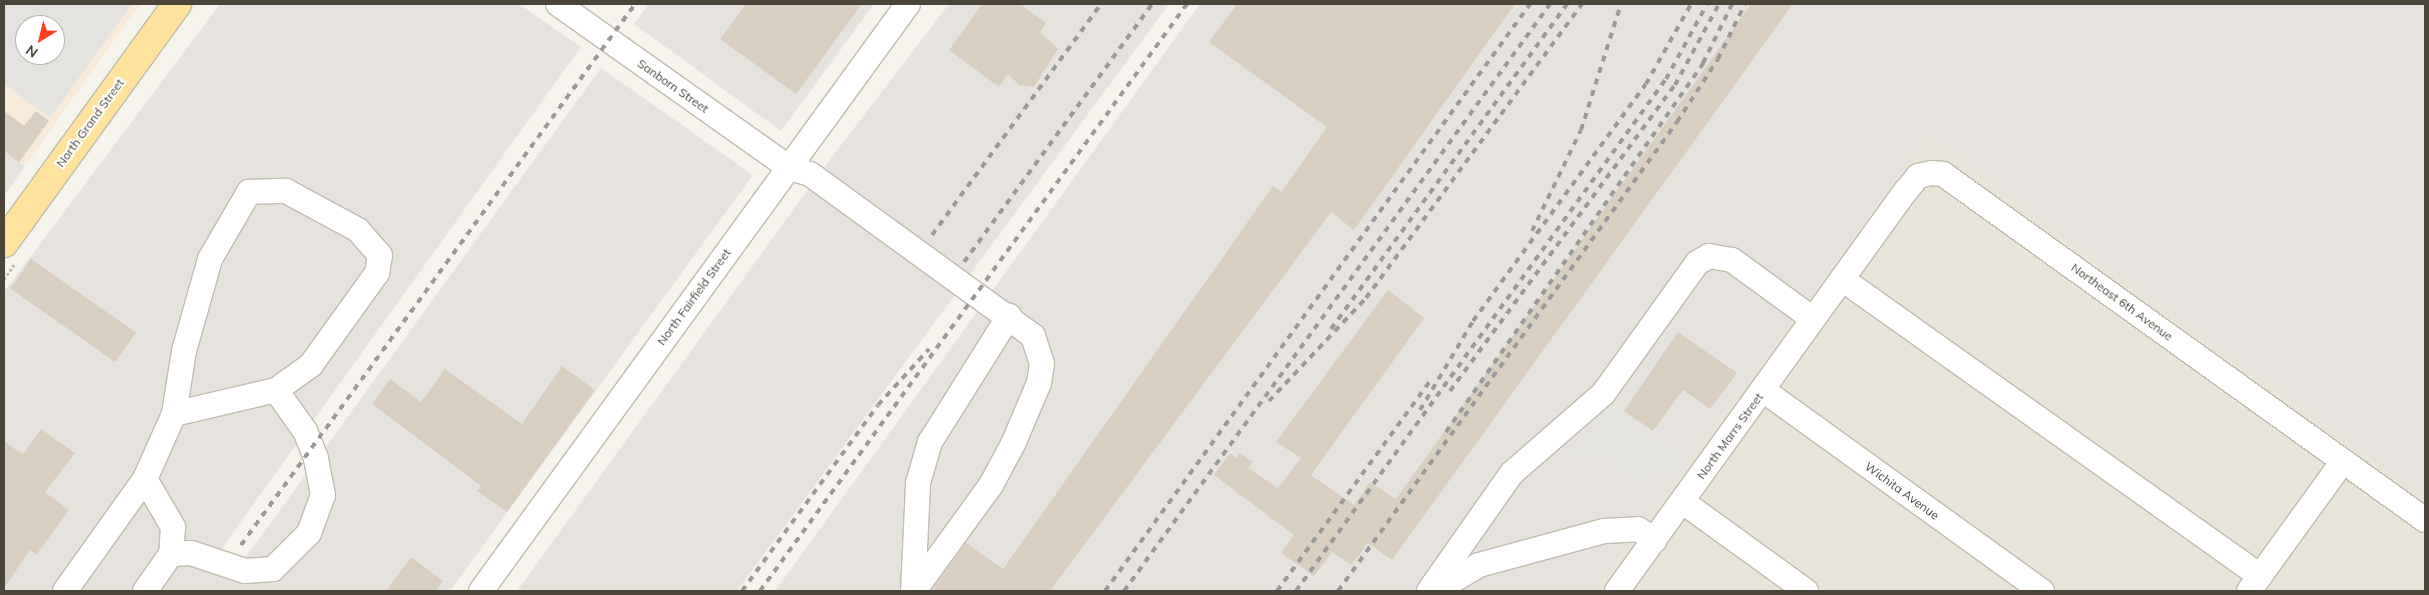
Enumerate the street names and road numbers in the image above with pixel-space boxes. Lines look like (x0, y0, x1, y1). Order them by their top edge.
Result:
street label: Sanborn Street (635, 56, 711, 116)
street label: North Grand Street (53, 76, 127, 170)
street label: North Fairfield Street (654, 246, 734, 348)
street label: Northeast 6th Avenue (2068, 260, 2176, 344)
street label: North Marrs Street (1694, 390, 1766, 482)
street label: Wichita Avenue (1862, 459, 1942, 523)

